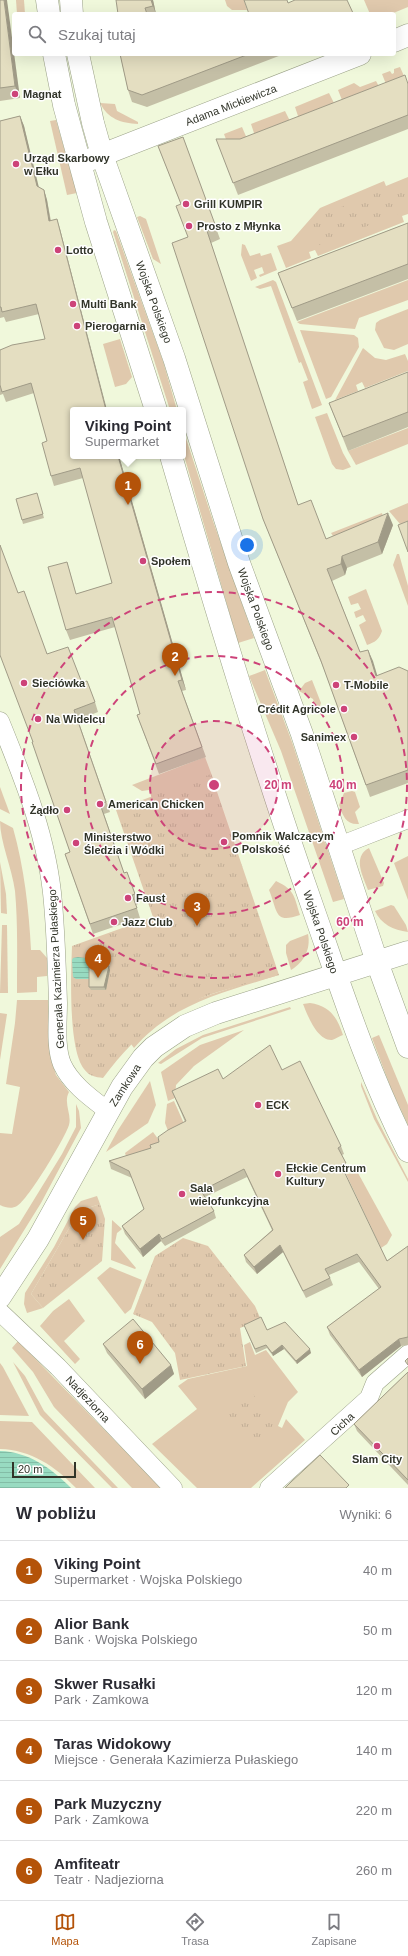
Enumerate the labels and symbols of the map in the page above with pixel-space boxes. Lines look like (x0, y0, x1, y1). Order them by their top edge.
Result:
street label: Adama Mickiewicza (184, 82, 279, 128)
place label: Magnat (23, 88, 62, 100)
marker: Magnat (10, 89, 20, 99)
place label: Urząd Skarbowy w Ełku (23, 152, 110, 177)
marker: Urząd Skarbowy w Ełku (11, 159, 21, 169)
place label: Grill KUMPIR (194, 198, 263, 210)
marker: Grill KUMPIR (181, 199, 191, 209)
place label: Prosto z Młynka (197, 220, 282, 232)
marker: Prosto z Młynka (184, 221, 194, 231)
place label: Lotto (66, 244, 94, 256)
marker: Lotto (53, 245, 63, 255)
street label: Wojska Polskiego (134, 259, 174, 345)
place label: Multi Bank (81, 298, 137, 310)
marker: Multi Bank (68, 299, 78, 309)
place label: Pierogarnia (85, 320, 146, 332)
marker: Pierogarnia (72, 321, 82, 331)
pin: 1 (115, 472, 141, 505)
your location (237, 535, 257, 555)
place label: Społem (151, 555, 191, 567)
marker: Społem (138, 556, 148, 566)
street label: Wojska Polskiego (236, 566, 276, 652)
pin: 2 (162, 643, 188, 676)
place label: Sieciówka (32, 677, 86, 689)
marker: Sieciówka (19, 678, 29, 688)
place label: T-Mobile (344, 679, 389, 691)
marker: T-Mobile (331, 680, 341, 690)
place label: Crédit Agricole (258, 703, 336, 715)
marker: Crédit Agricole (339, 704, 349, 714)
place label: Na Widelcu (46, 713, 105, 725)
marker: Na Widelcu (33, 714, 43, 724)
place label: Sanimex (301, 731, 347, 743)
marker: Sanimex (349, 732, 359, 742)
centre of rings (207, 778, 221, 792)
text: 20 m (264, 778, 292, 792)
text: 40 m (329, 778, 357, 792)
place label: American Chicken (108, 798, 204, 810)
marker: American Chicken (95, 799, 105, 809)
place label: Żądło (30, 804, 59, 816)
marker: Żądło (62, 805, 72, 815)
place label: Pomnik Walczącym o Polskość (232, 830, 334, 855)
place label: Ministerstwo Śledzia i Wódki (84, 831, 164, 856)
marker: Pomnik Walczącym o Polskość (219, 837, 229, 847)
marker: Ministerstwo Śledzia i Wódki (71, 838, 81, 848)
street label: Generała Kazimierza Pułaskiego (46, 889, 66, 1049)
street label: Wojska Polskiego (301, 889, 341, 975)
place label: Faust (136, 892, 166, 904)
marker: Faust (123, 893, 133, 903)
pin: 3 (184, 893, 210, 926)
text: 60 m (336, 915, 364, 929)
place label: Jazz Club (122, 916, 173, 928)
marker: Jazz Club (109, 917, 119, 927)
pin: 4 (85, 945, 111, 978)
street label: Zamkowa (107, 1061, 143, 1108)
place label: ECK (266, 1099, 289, 1111)
marker: ECK (253, 1100, 263, 1110)
place label: Ełckie Centrum Kultury (286, 1162, 366, 1187)
marker: Ełckie Centrum Kultury (273, 1169, 283, 1179)
place label: Sala wielofunkcyjna (189, 1182, 270, 1207)
marker: Sala wielofunkcyjna (177, 1189, 187, 1199)
pin: 5 (70, 1207, 96, 1240)
pin: 6 (127, 1331, 153, 1364)
street label: Nadjeziorna (64, 1373, 113, 1425)
street label: Cicha (328, 1409, 357, 1438)
marker: Slam City (372, 1441, 382, 1451)
place label: Slam City (352, 1453, 403, 1465)
scale bar (12, 1460, 76, 1479)

